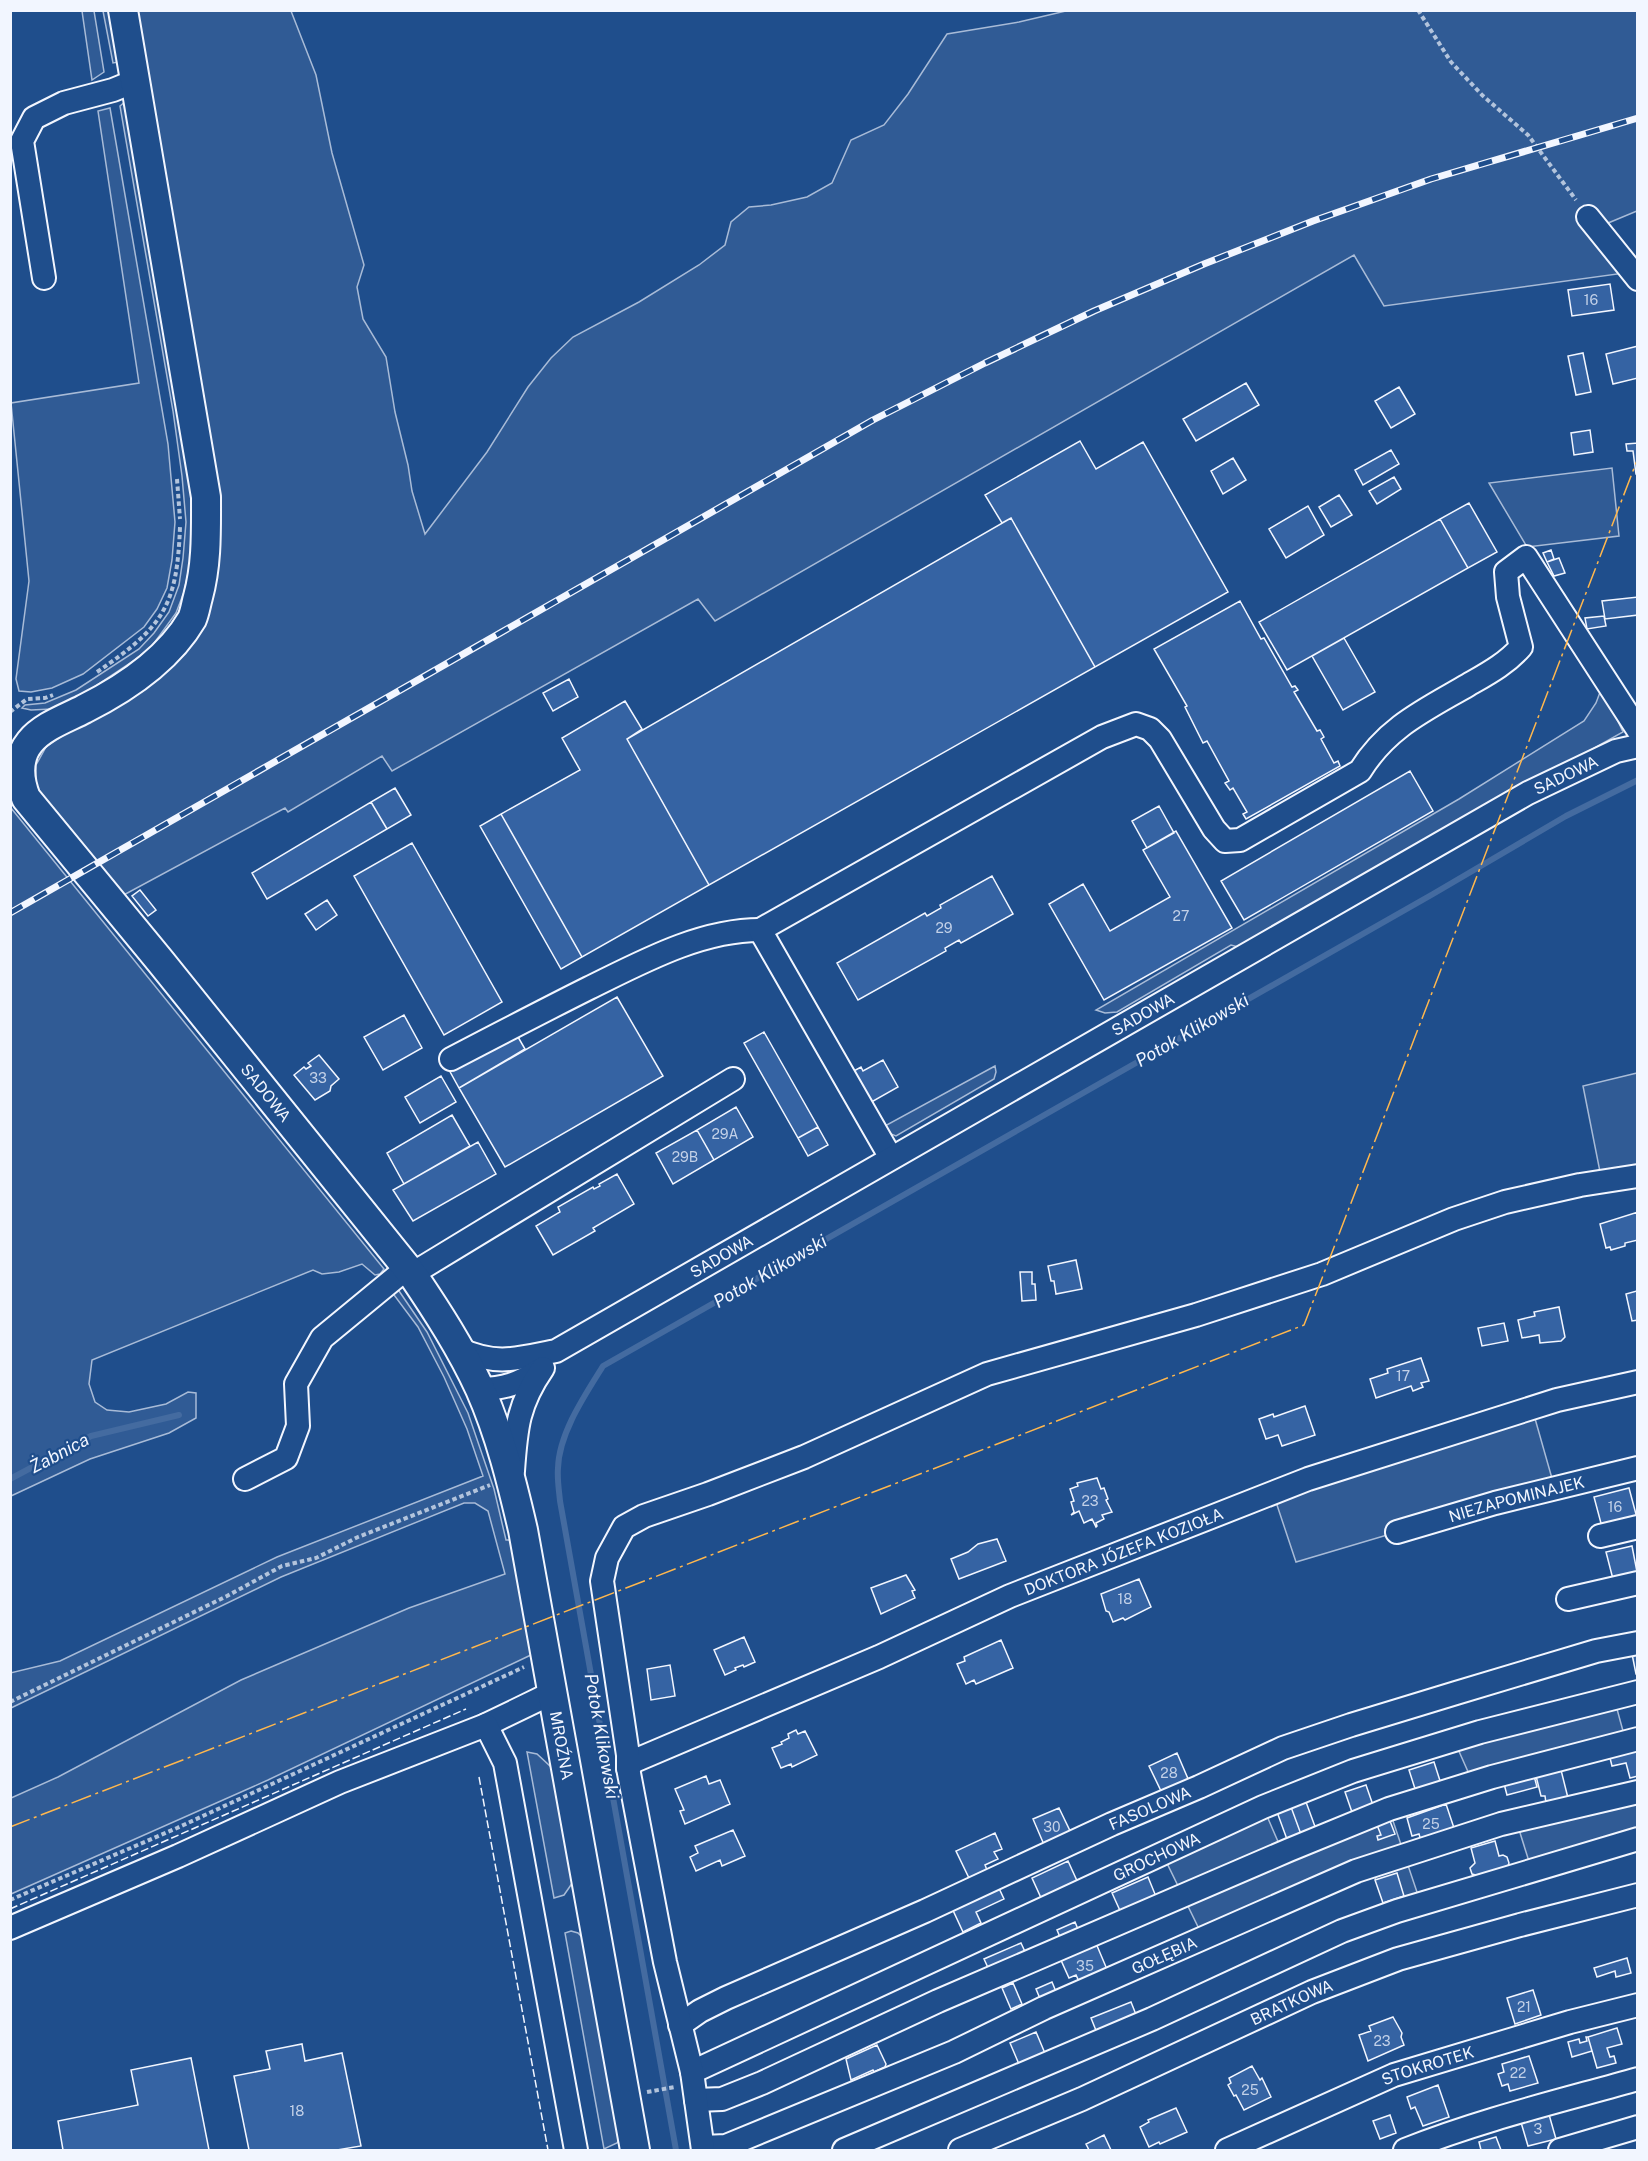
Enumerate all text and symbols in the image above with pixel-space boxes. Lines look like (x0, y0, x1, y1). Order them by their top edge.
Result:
house number: 16 (1584, 292, 1598, 308)
street label: SADOWA (1530, 751, 1601, 798)
house number: 27 (1173, 908, 1189, 924)
house number: 29 (935, 920, 953, 936)
street label: SADOWA (1108, 989, 1178, 1040)
water label: Potok Klikowski (1132, 989, 1253, 1071)
street label: SADOWA (237, 1060, 295, 1126)
house number: 33 (309, 1070, 327, 1086)
house number: 29A (711, 1126, 739, 1142)
house number: 29B (672, 1149, 698, 1165)
water label: Potok Klikowski (710, 1230, 831, 1312)
street label: SADOWA (687, 1231, 756, 1282)
house number: 17 (1396, 1368, 1410, 1384)
water label: Żabnica (25, 1428, 92, 1477)
street label: NIEZAPOMINAJEK (1446, 1472, 1586, 1526)
house number: 23 (1081, 1493, 1099, 1509)
house number: 16 (1608, 1499, 1622, 1515)
street label: DOKTORA JÓZEFA KOZIOŁA (1021, 1504, 1226, 1599)
house number: 18 (1118, 1591, 1132, 1607)
water label: Potok Klikowski (581, 1671, 623, 1801)
street label: MROŹNA (546, 1709, 577, 1782)
house number: 28 (1160, 1765, 1178, 1781)
street label: FASOLOWA (1106, 1782, 1194, 1834)
house number: 25 (1422, 1816, 1440, 1832)
house number: 30 (1043, 1819, 1061, 1835)
street label: GROCHOWA (1110, 1828, 1203, 1885)
street label: GOŁĘBIA (1128, 1933, 1200, 1978)
house number: 35 (1076, 1958, 1094, 1974)
street label: BRATKOWA (1247, 1975, 1335, 2029)
house number: 21 (1517, 1999, 1531, 2015)
house number: 23 (1373, 2033, 1391, 2049)
street label: STOKROTEK (1378, 2042, 1476, 2089)
house number: 22 (1510, 2065, 1526, 2081)
house number: 25 (1241, 2082, 1259, 2098)
house number: 18 (290, 2103, 304, 2119)
house number: 3 (1534, 2121, 1543, 2137)

